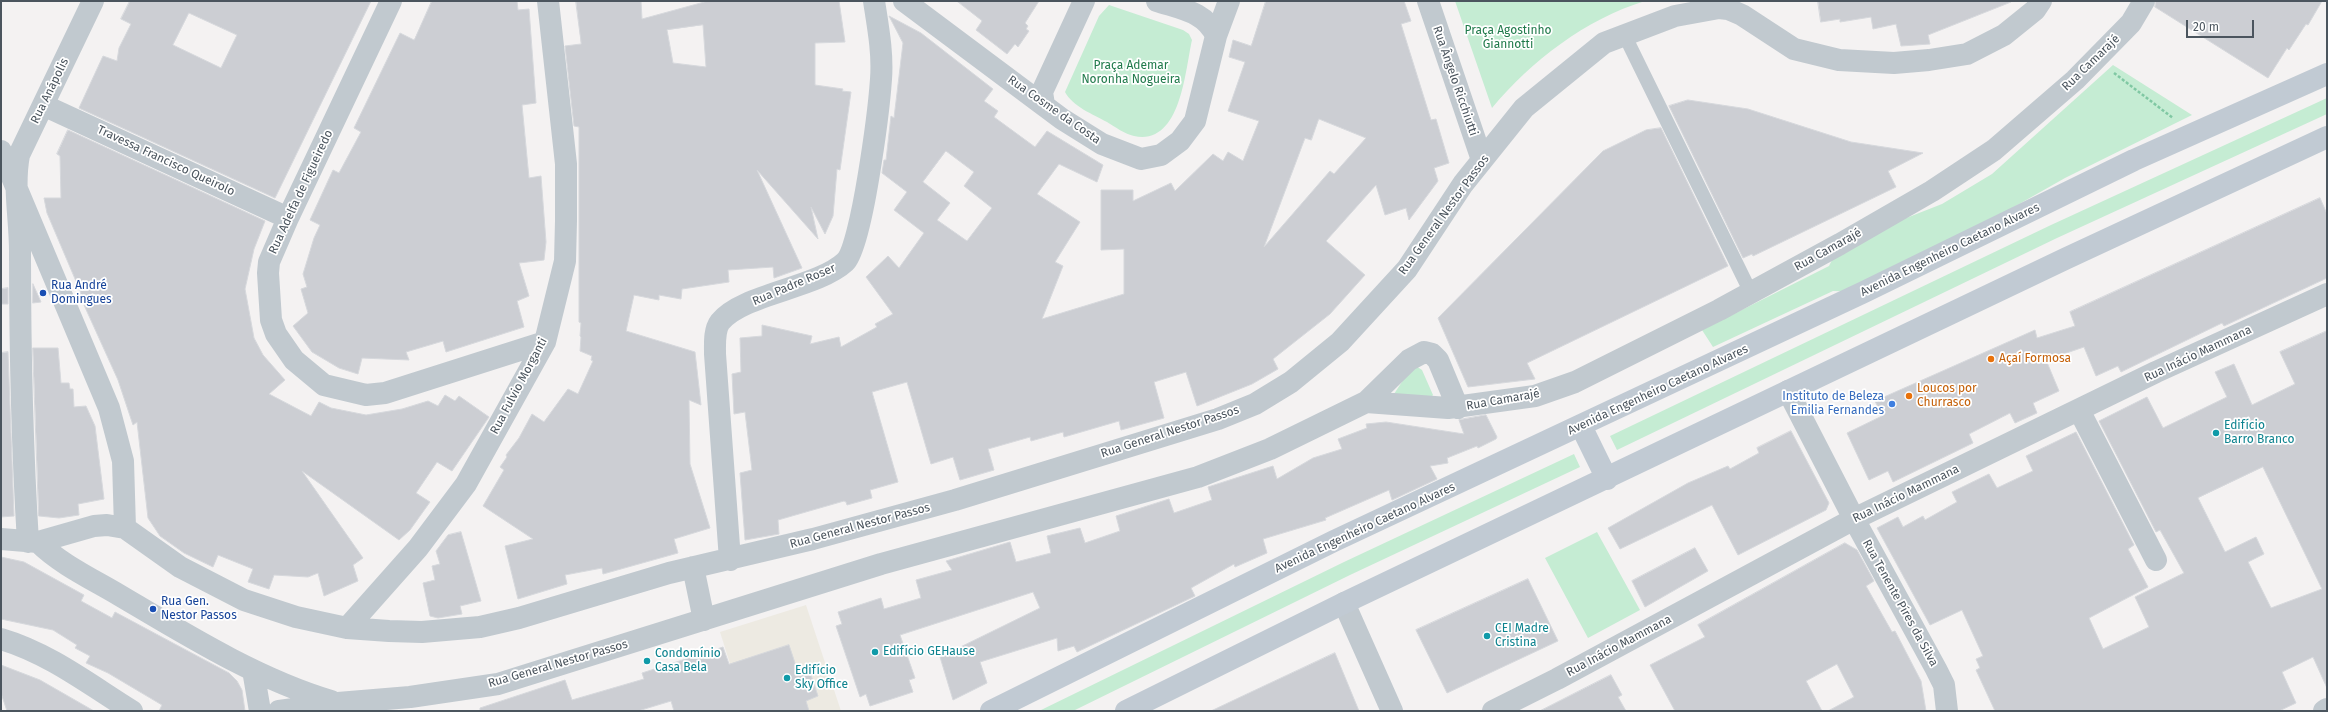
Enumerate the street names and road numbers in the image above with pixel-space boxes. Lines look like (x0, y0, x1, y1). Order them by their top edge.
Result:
street label: Rua Ângelo Ricchiutti (1429, 24, 1481, 138)
street label: Rua Camarajé (2059, 32, 2123, 94)
street label: Rua Anápolis (28, 56, 72, 126)
street label: Rua Cosme da Costa (1005, 73, 1103, 147)
street label: Travessa Francisco Queirolo (95, 123, 237, 199)
street label: Rua Adelfa de Figueiredo (266, 128, 336, 256)
street label: Rua General Nestor Passos (1396, 152, 1492, 278)
street label: Avenida Engenheiro Caetano Alvares (1858, 200, 2042, 300)
street label: Rua Camarajé (1792, 226, 1864, 274)
street label: Rua Padre Roser (750, 261, 838, 309)
street label: Rua Inácio Mammana (2142, 323, 2254, 385)
street label: Rua Fulvio Morganti (487, 335, 551, 437)
street label: Avenida Engenheiro Caetano Alvares (1565, 342, 1751, 438)
street label: Rua Camarajé (1465, 386, 1541, 414)
street label: Rua General Nestor Passos (1099, 403, 1241, 461)
street label: Rua Inácio Mammana (1850, 462, 1962, 526)
street label: Avenida Engenheiro Caetano Alvares (1272, 480, 1458, 576)
street label: Rua General Nestor Passos (788, 500, 932, 552)
street label: Rua Tenente Píres da Silva (1859, 537, 1941, 669)
street label: Rua Inácio Mammana (1564, 612, 1674, 680)
street label: Rua General Nestor Passos (486, 637, 630, 691)

